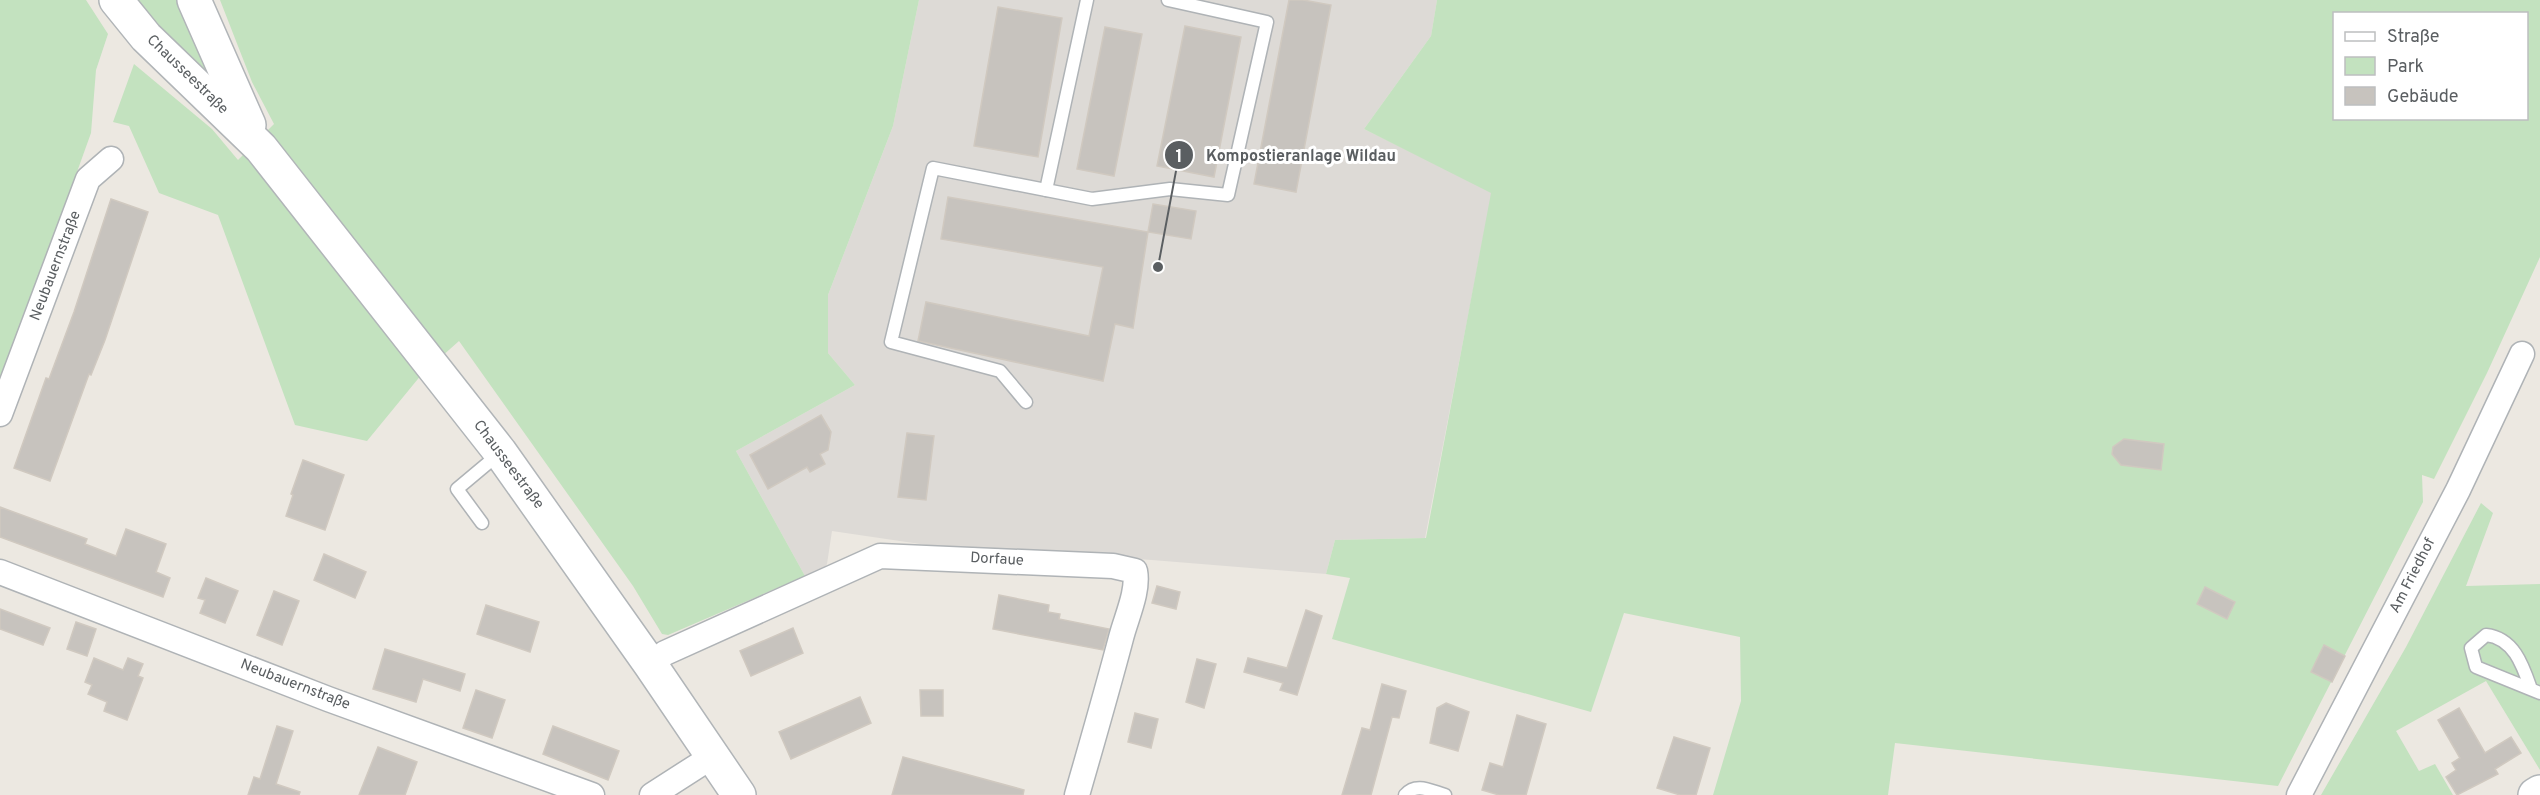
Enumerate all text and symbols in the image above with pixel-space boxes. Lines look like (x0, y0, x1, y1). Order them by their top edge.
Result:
legend (2333, 12, 2528, 120)
text: Straße (2387, 26, 2439, 49)
street label: Chausseestraße (142, 31, 232, 119)
text: Park (2387, 56, 2424, 79)
text: Gebäude (2387, 86, 2459, 109)
callout: Kompostieranlage Wildau (1164, 138, 1408, 172)
text: 1 (1175, 146, 1183, 169)
text: Kompostieranlage Wildau (1206, 147, 1396, 167)
street label: Neubauernstraße (26, 208, 86, 324)
street label: Chausseestraße (468, 417, 548, 513)
street label: Am Friedhof (2386, 535, 2440, 617)
street label: Dorfaue (970, 549, 1024, 571)
street label: Neubauernstraße (237, 655, 353, 715)

